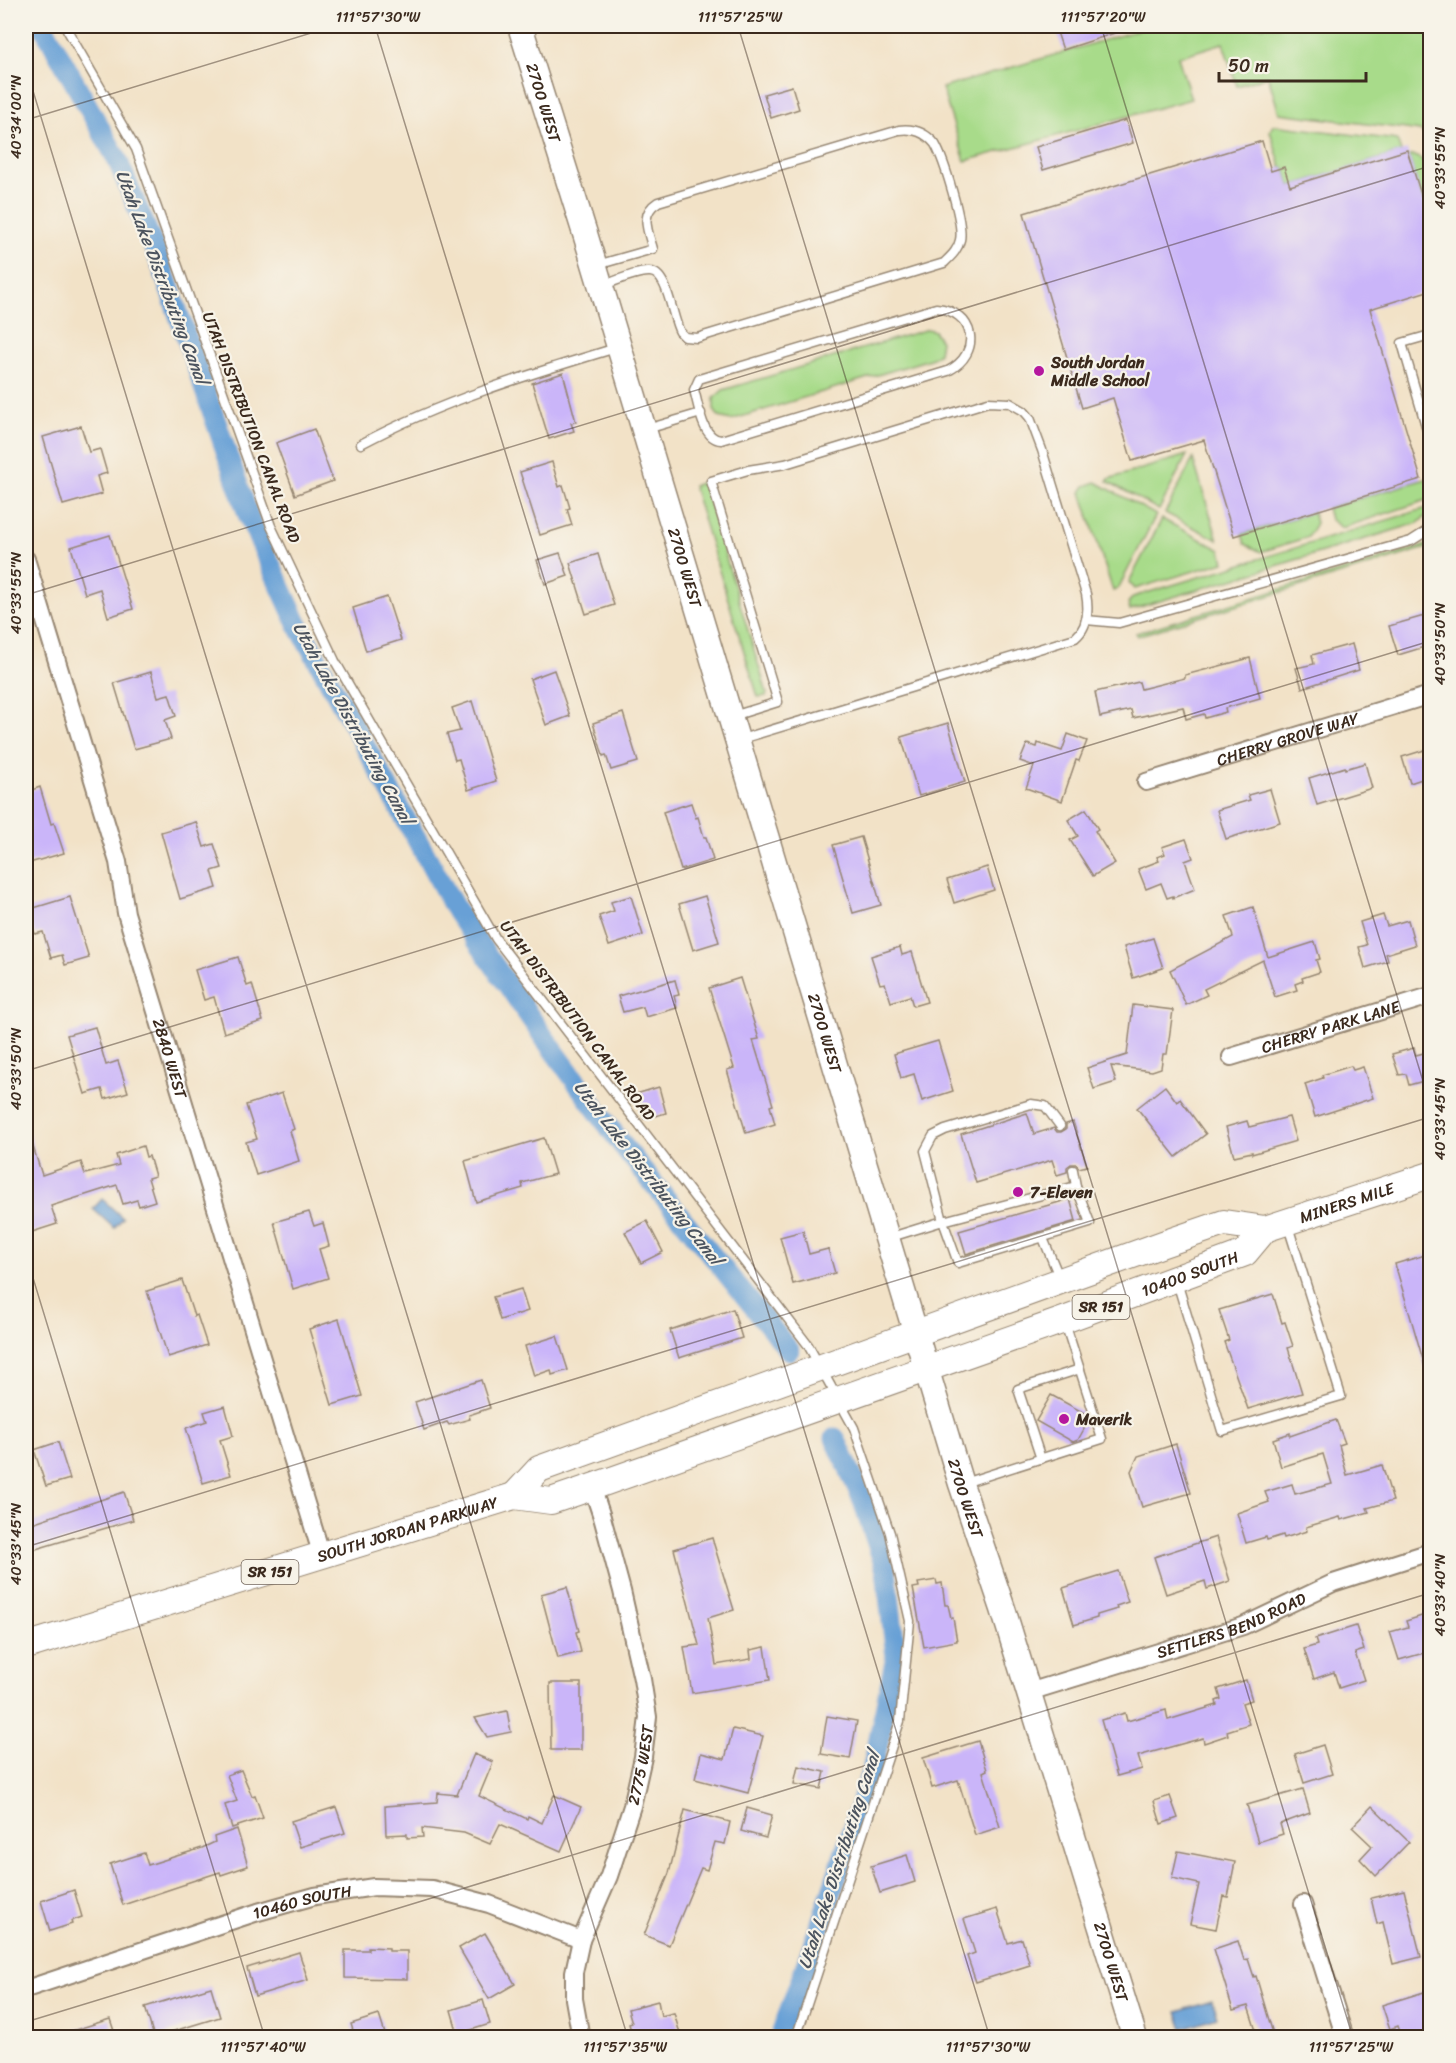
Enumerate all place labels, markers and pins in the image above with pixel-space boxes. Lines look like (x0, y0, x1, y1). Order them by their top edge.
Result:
place label: South Jordan Middle School (1050, 348, 1151, 395)
marker: South Jordan Middle School (1032, 364, 1046, 378)
place label: 7-Eleven (1030, 1178, 1093, 1207)
marker: 7-Eleven (1011, 1185, 1025, 1199)
place label: Maverik (1075, 1405, 1133, 1434)
marker: Maverik (1057, 1412, 1071, 1426)

